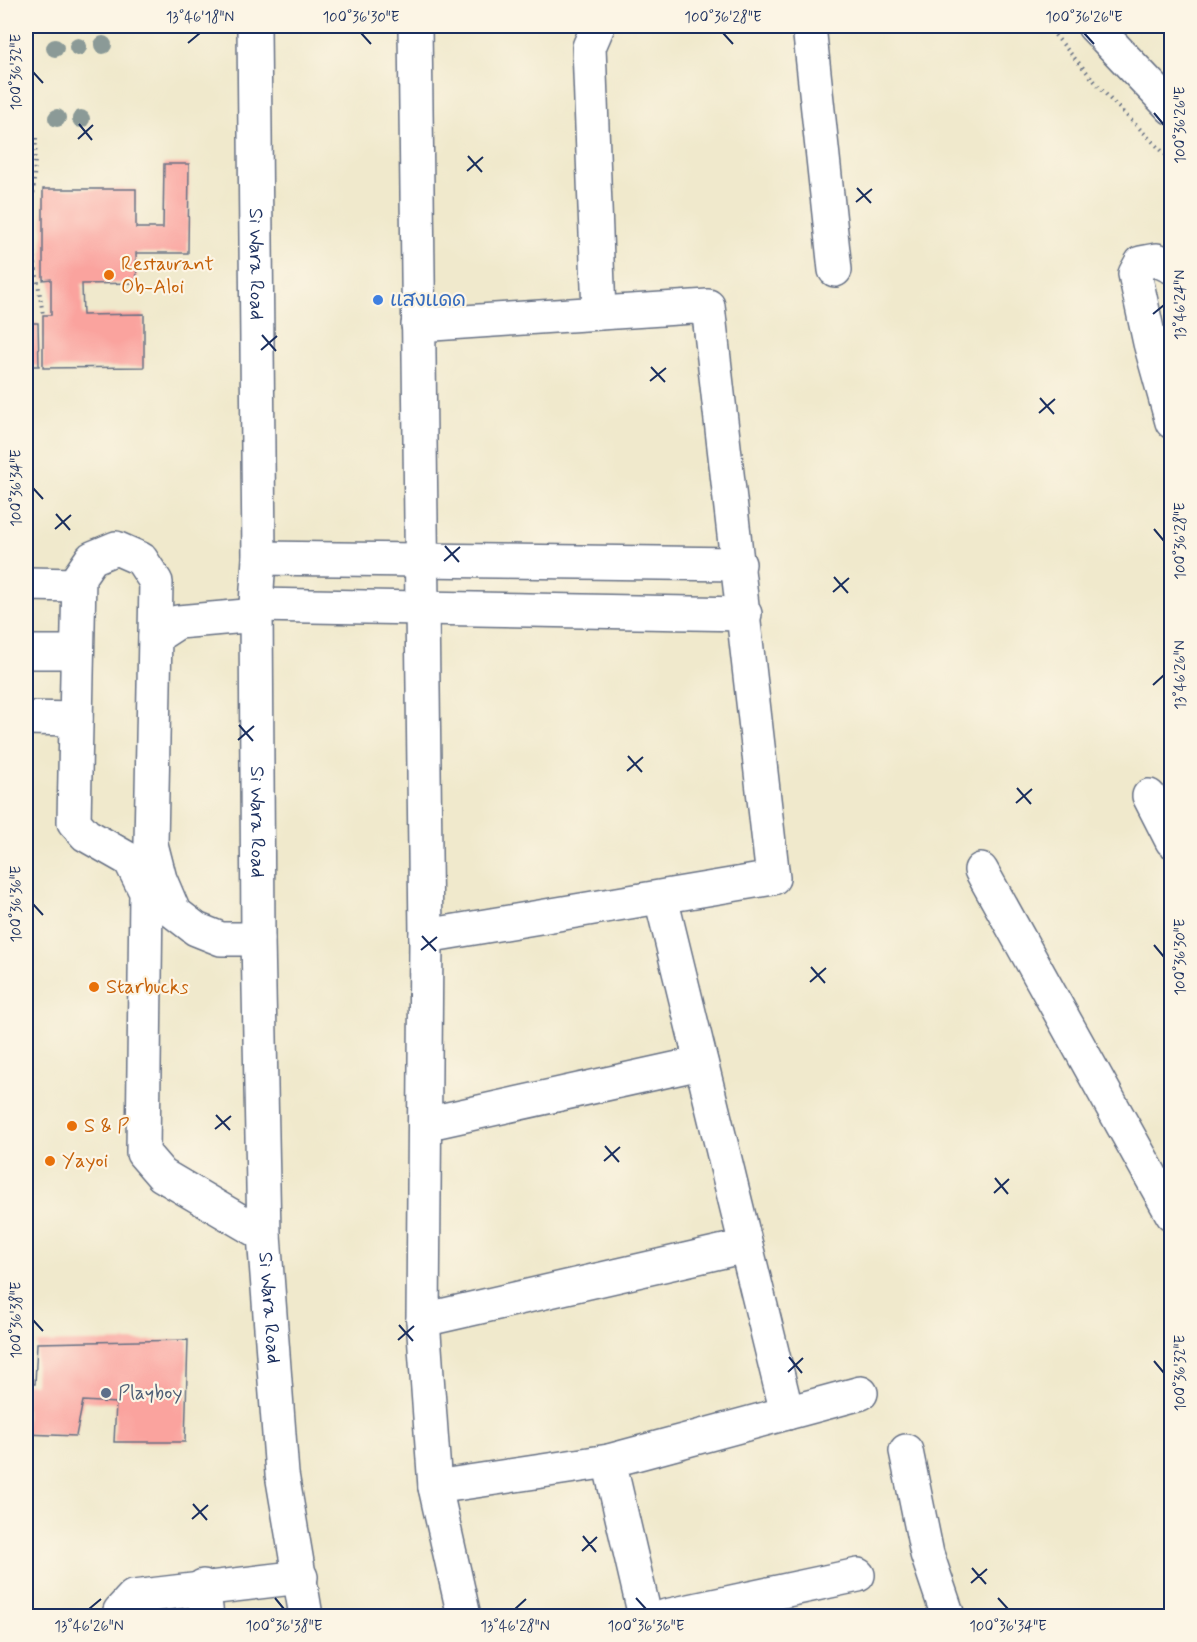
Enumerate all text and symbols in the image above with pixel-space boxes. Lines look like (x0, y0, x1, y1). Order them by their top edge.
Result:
text: 13°46'18"N (166, 8, 234, 28)
text: 100°36'30"E (322, 8, 400, 28)
text: 100°36'28"E (684, 8, 762, 28)
text: 100°36'26"E (1045, 8, 1123, 28)
text: 100°36'32"E (7, 33, 27, 110)
text: 100°36'26"E (1171, 86, 1191, 164)
street label: Si Wara Road (242, 208, 270, 320)
place label: Restaurant Ob-Aloi (121, 251, 214, 301)
marker: Restaurant Ob-Aloi (102, 268, 116, 282)
text: 13°46'24"N (1171, 270, 1191, 340)
place label: แสงแดด (390, 287, 466, 314)
marker: แสงแดด (371, 293, 385, 307)
text: 100°36'34"E (7, 449, 27, 527)
text: 100°36'28"E (1171, 502, 1191, 580)
text: 13°46'26"N (1171, 640, 1191, 710)
street label: Si Wara Road (243, 766, 271, 878)
text: 100°36'36"E (7, 865, 27, 942)
text: 100°36'30"E (1171, 918, 1191, 996)
place label: Starbucks (106, 974, 189, 1001)
marker: Starbucks (87, 980, 101, 994)
place label: S & P (84, 1113, 129, 1140)
marker: S & P (65, 1119, 79, 1133)
place label: Yayoi (62, 1148, 108, 1175)
marker: Yayoi (43, 1154, 57, 1168)
street label: Si Wara Road (252, 1251, 287, 1364)
text: 100°36'38"E (7, 1281, 27, 1358)
text: 100°36'32"E (1171, 1334, 1191, 1411)
place label: Playboy (118, 1380, 183, 1407)
marker: Playboy (99, 1386, 113, 1400)
text: 13°46'26"N (54, 1617, 124, 1637)
text: 100°36'38"E (246, 1617, 323, 1637)
text: 13°46'28"N (480, 1617, 550, 1637)
text: 100°36'36"E (608, 1617, 685, 1637)
text: 100°36'34"E (969, 1617, 1047, 1637)

